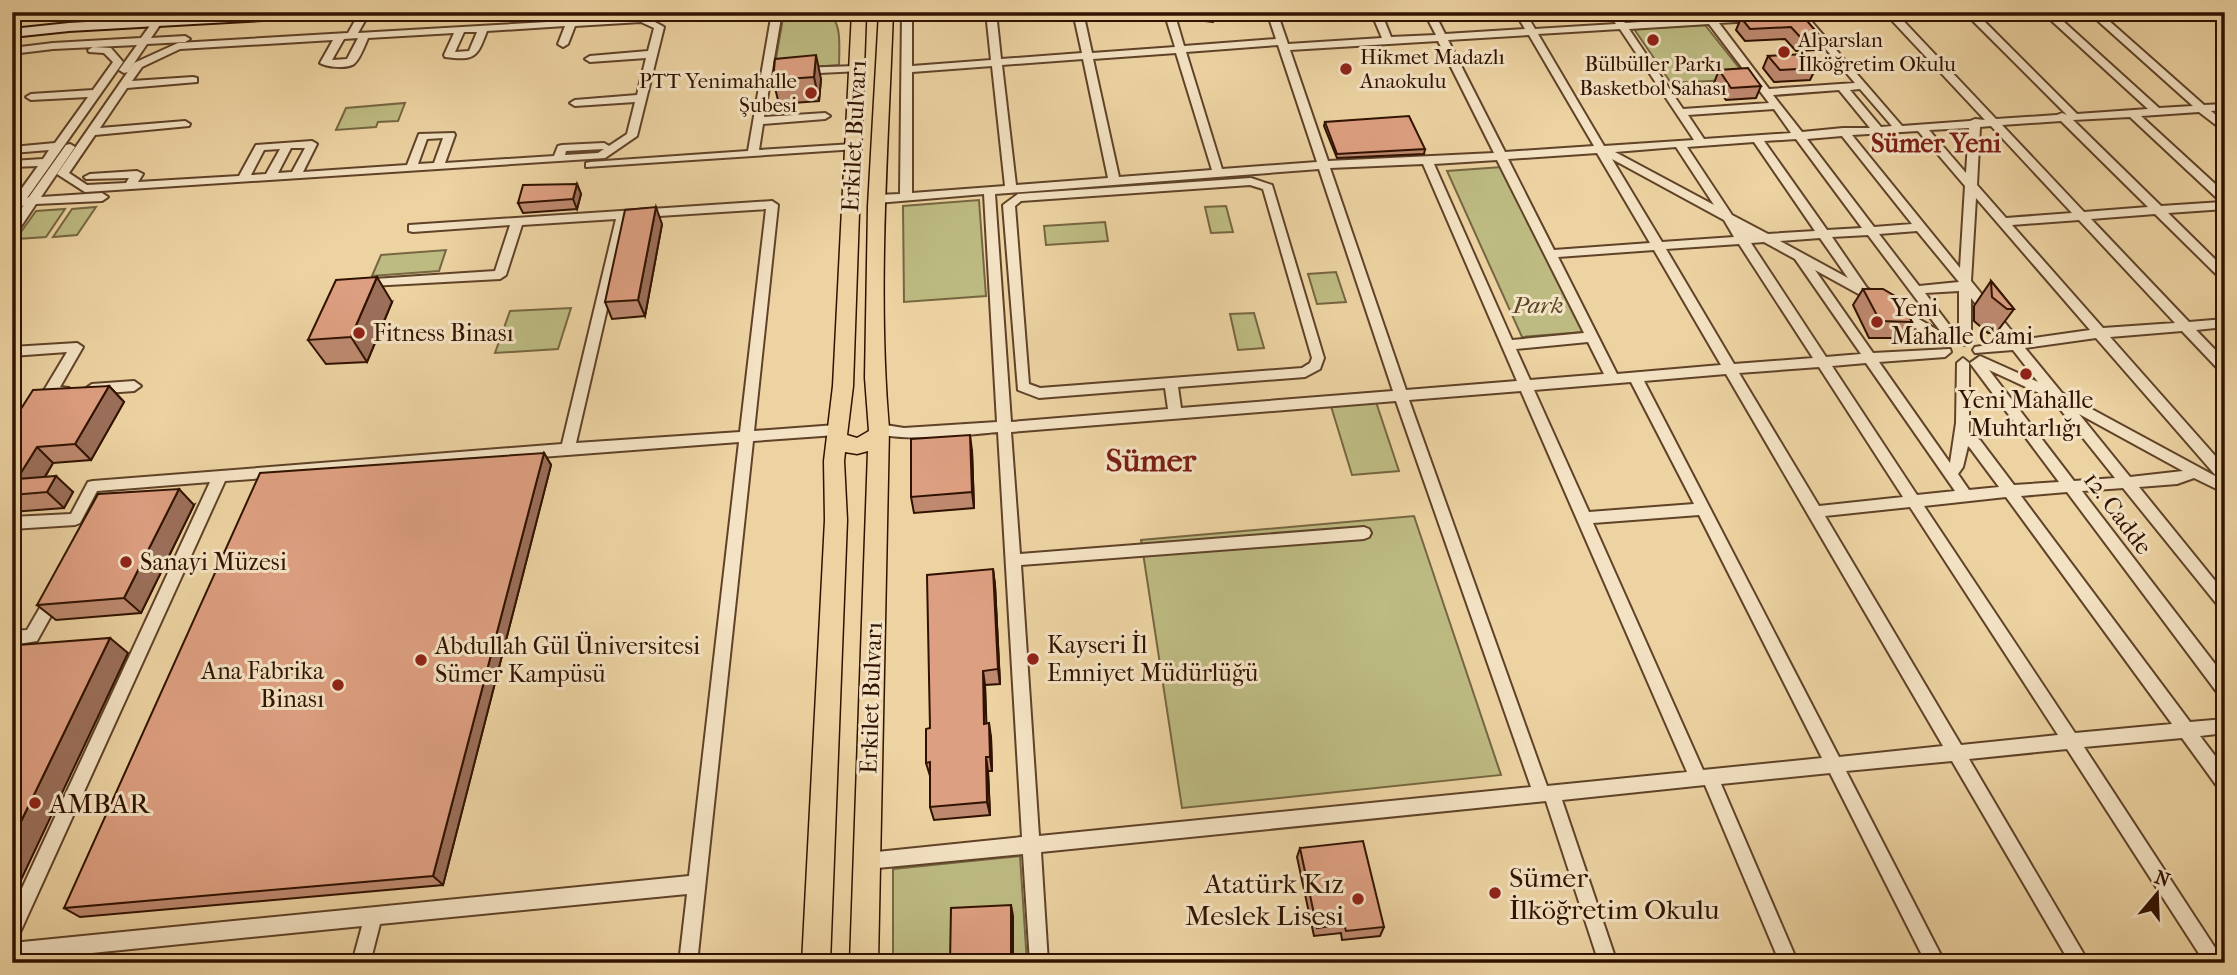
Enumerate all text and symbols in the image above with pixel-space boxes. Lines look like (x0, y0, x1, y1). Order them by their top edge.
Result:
place label: Alparslan İlköğretim Okulu (1797, 28, 1956, 76)
marker: Bülbüller Parkı Basketbol Sahası (1645, 32, 1661, 48)
marker: Alparslan İlköğretim Okulu (1776, 44, 1792, 60)
place label: Hikmet Madazlı Anaokulu (1359, 45, 1505, 93)
place label: Bülbüller Parkı Basketbol Sahası (1579, 52, 1727, 100)
street label: Erkilet Bulvarı (836, 59, 872, 213)
marker: Hikmet Madazlı Anaokulu (1338, 61, 1354, 77)
place label: PTT Yenimahalle Şubesi (639, 69, 797, 117)
marker: PTT Yenimahalle Şubesi (803, 85, 819, 101)
district label: Sümer Yeni (1871, 128, 2001, 159)
park label: Park (1511, 291, 1564, 319)
place label: Yeni Mahalle Cami (1890, 294, 2033, 350)
marker: Yeni Mahalle Cami (1869, 314, 1885, 330)
place label: Fitness Binası (373, 319, 514, 347)
marker: Fitness Binası (351, 325, 367, 341)
marker: Yeni Mahalle Muhtarlığı (2018, 366, 2034, 382)
place label: Yeni Mahalle Muhtarlığı (1958, 386, 2094, 442)
district label: Sümer (1106, 442, 1198, 479)
street label: 12. Cadde (2078, 466, 2158, 560)
place label: Sanayi Müzesi (140, 548, 287, 576)
marker: Sanayi Müzesi (118, 554, 134, 570)
street label: Erkilet Bulvarı (854, 622, 888, 774)
place label: Kayseri İl Emniyet Müdürlüğü (1047, 630, 1259, 687)
place label: Abdullah Gül Üniversitesi Sümer Kampüsü (434, 631, 700, 688)
marker: Kayseri İl Emniyet Müdürlüğü (1025, 651, 1041, 667)
marker: Abdullah Gül Üniversitesi Sümer Kampüsü (413, 652, 429, 668)
place label: Ana Fabrika Binası (200, 657, 325, 713)
marker: Ana Fabrika Binası (330, 677, 346, 693)
place label: AMBAR (48, 787, 151, 820)
marker: AMBAR (27, 795, 43, 811)
north arrow (2122, 860, 2192, 930)
place label: Sümer İlköğretim Okulu (1509, 861, 1720, 926)
text: N (2152, 866, 2173, 892)
place label: Atatürk Kız Meslek Lisesi (1185, 867, 1344, 932)
marker: Sümer İlköğretim Okulu (1487, 885, 1503, 901)
marker: Atatürk Kız Meslek Lisesi (1350, 891, 1366, 907)

